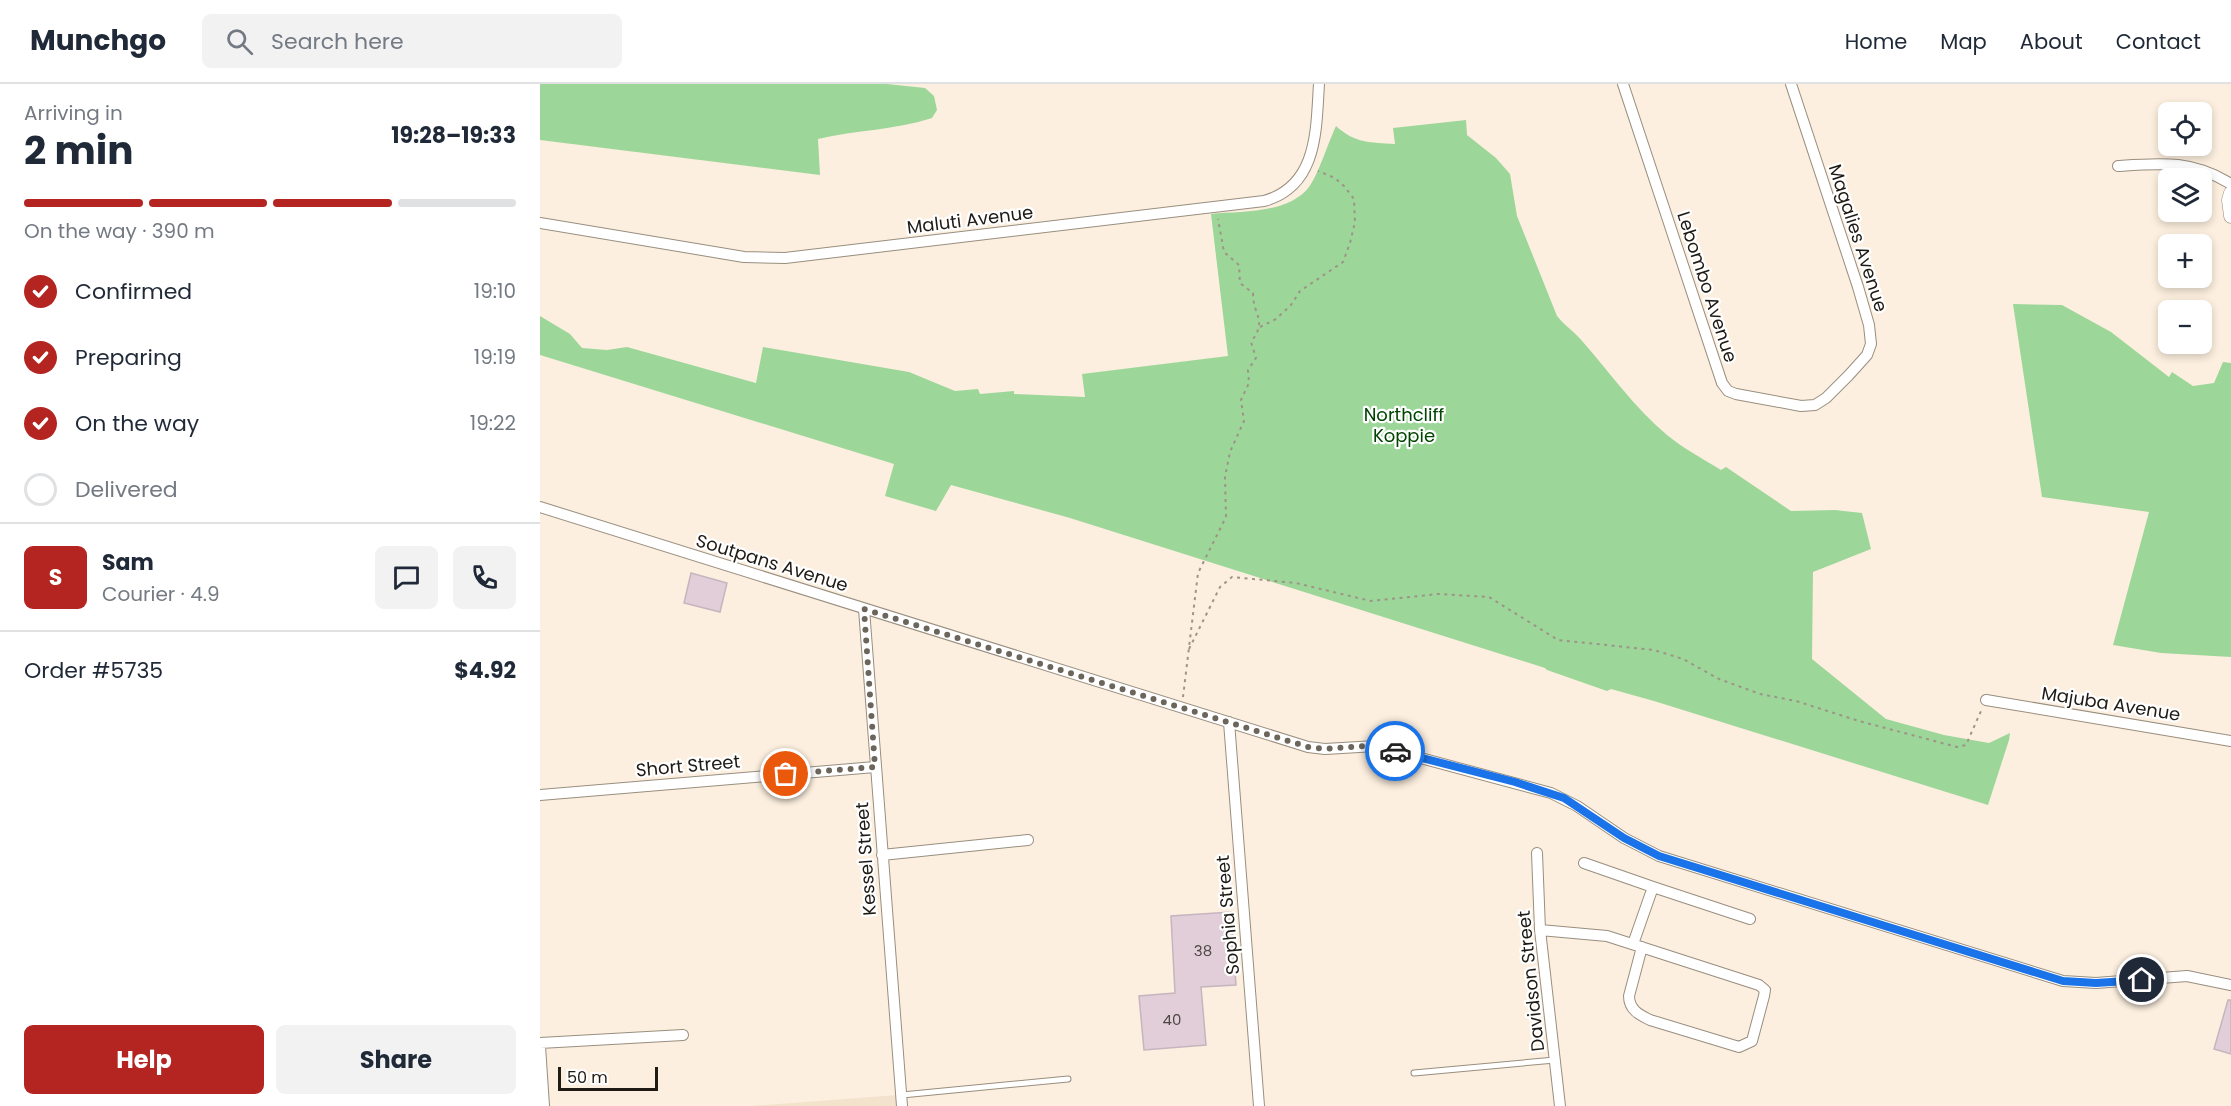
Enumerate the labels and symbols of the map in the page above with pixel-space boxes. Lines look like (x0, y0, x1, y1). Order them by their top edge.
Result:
street label: Magalies Avenue (1823, 161, 1894, 315)
street label: Maluti Avenue (905, 199, 1034, 240)
street label: Lebombo Avenue (1671, 208, 1744, 365)
park label: Northcliff Koppie (1364, 402, 1444, 448)
street label: Soutpans Avenue (693, 527, 851, 598)
street label: Majuba Avenue (2040, 680, 2182, 727)
courier (1365, 721, 1425, 781)
pin (760, 748, 811, 799)
street label: Short Street (635, 749, 741, 783)
street label: Kessel Street (849, 801, 882, 917)
street label: Sophia Street (1210, 854, 1245, 976)
street label: Davidson Street (1511, 909, 1550, 1053)
house number: 38 (1194, 940, 1212, 961)
pin (2116, 954, 2167, 1005)
house number: 40 (1163, 1009, 1181, 1030)
scale bar (558, 1064, 658, 1092)

